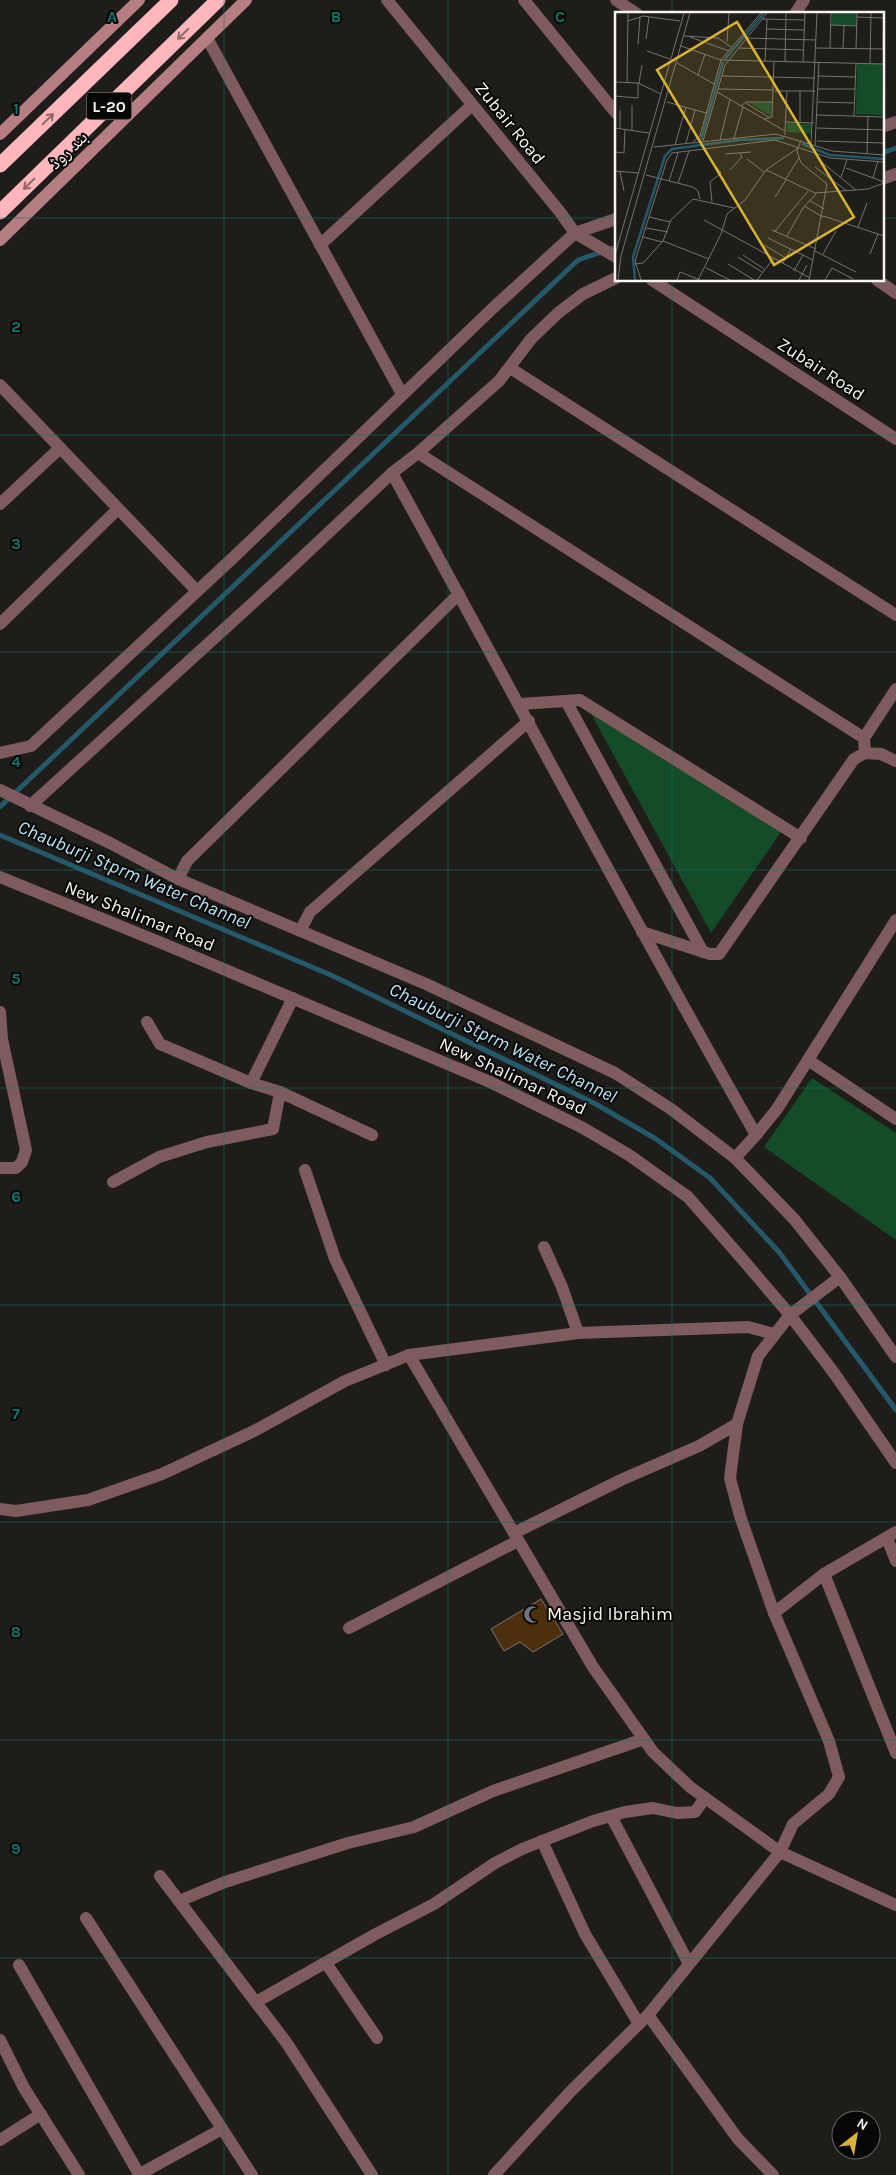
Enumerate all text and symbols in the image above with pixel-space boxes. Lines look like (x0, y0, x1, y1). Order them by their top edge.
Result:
text: A (107, 7, 117, 26)
text: B (331, 7, 341, 26)
text: C (555, 7, 565, 26)
inset map (615, 12, 884, 281)
one-way arrow (177, 28, 190, 40)
street label: Zubair Road (470, 77, 550, 169)
road number: L-20 (86, 92, 132, 120)
text: 1 (13, 99, 19, 118)
one-way arrow (41, 113, 54, 125)
street label: بند روڈ (44, 126, 92, 174)
one-way arrow (23, 177, 35, 190)
text: 2 (11, 317, 21, 336)
street label: Zubair Road (773, 333, 869, 405)
text: 3 (11, 534, 21, 553)
text: 4 (11, 752, 21, 771)
water label: Chauburji Stprm Water Channel (14, 816, 254, 934)
street label: New Shalimar Road (62, 876, 218, 956)
text: 5 (11, 969, 21, 988)
water label: Chauburji Stprm Water Channel (386, 978, 621, 1108)
street label: New Shalimar Road (436, 1032, 590, 1120)
text: 6 (11, 1187, 21, 1206)
text: 7 (12, 1404, 20, 1423)
place label: Masjid Ibrahim (547, 1603, 673, 1625)
mosque icon: Masjid Ibrahim (523, 1604, 543, 1624)
text: 8 (11, 1622, 21, 1641)
text: 9 (11, 1839, 21, 1858)
north arrow (831, 2110, 881, 2160)
text: N (854, 2114, 871, 2134)

